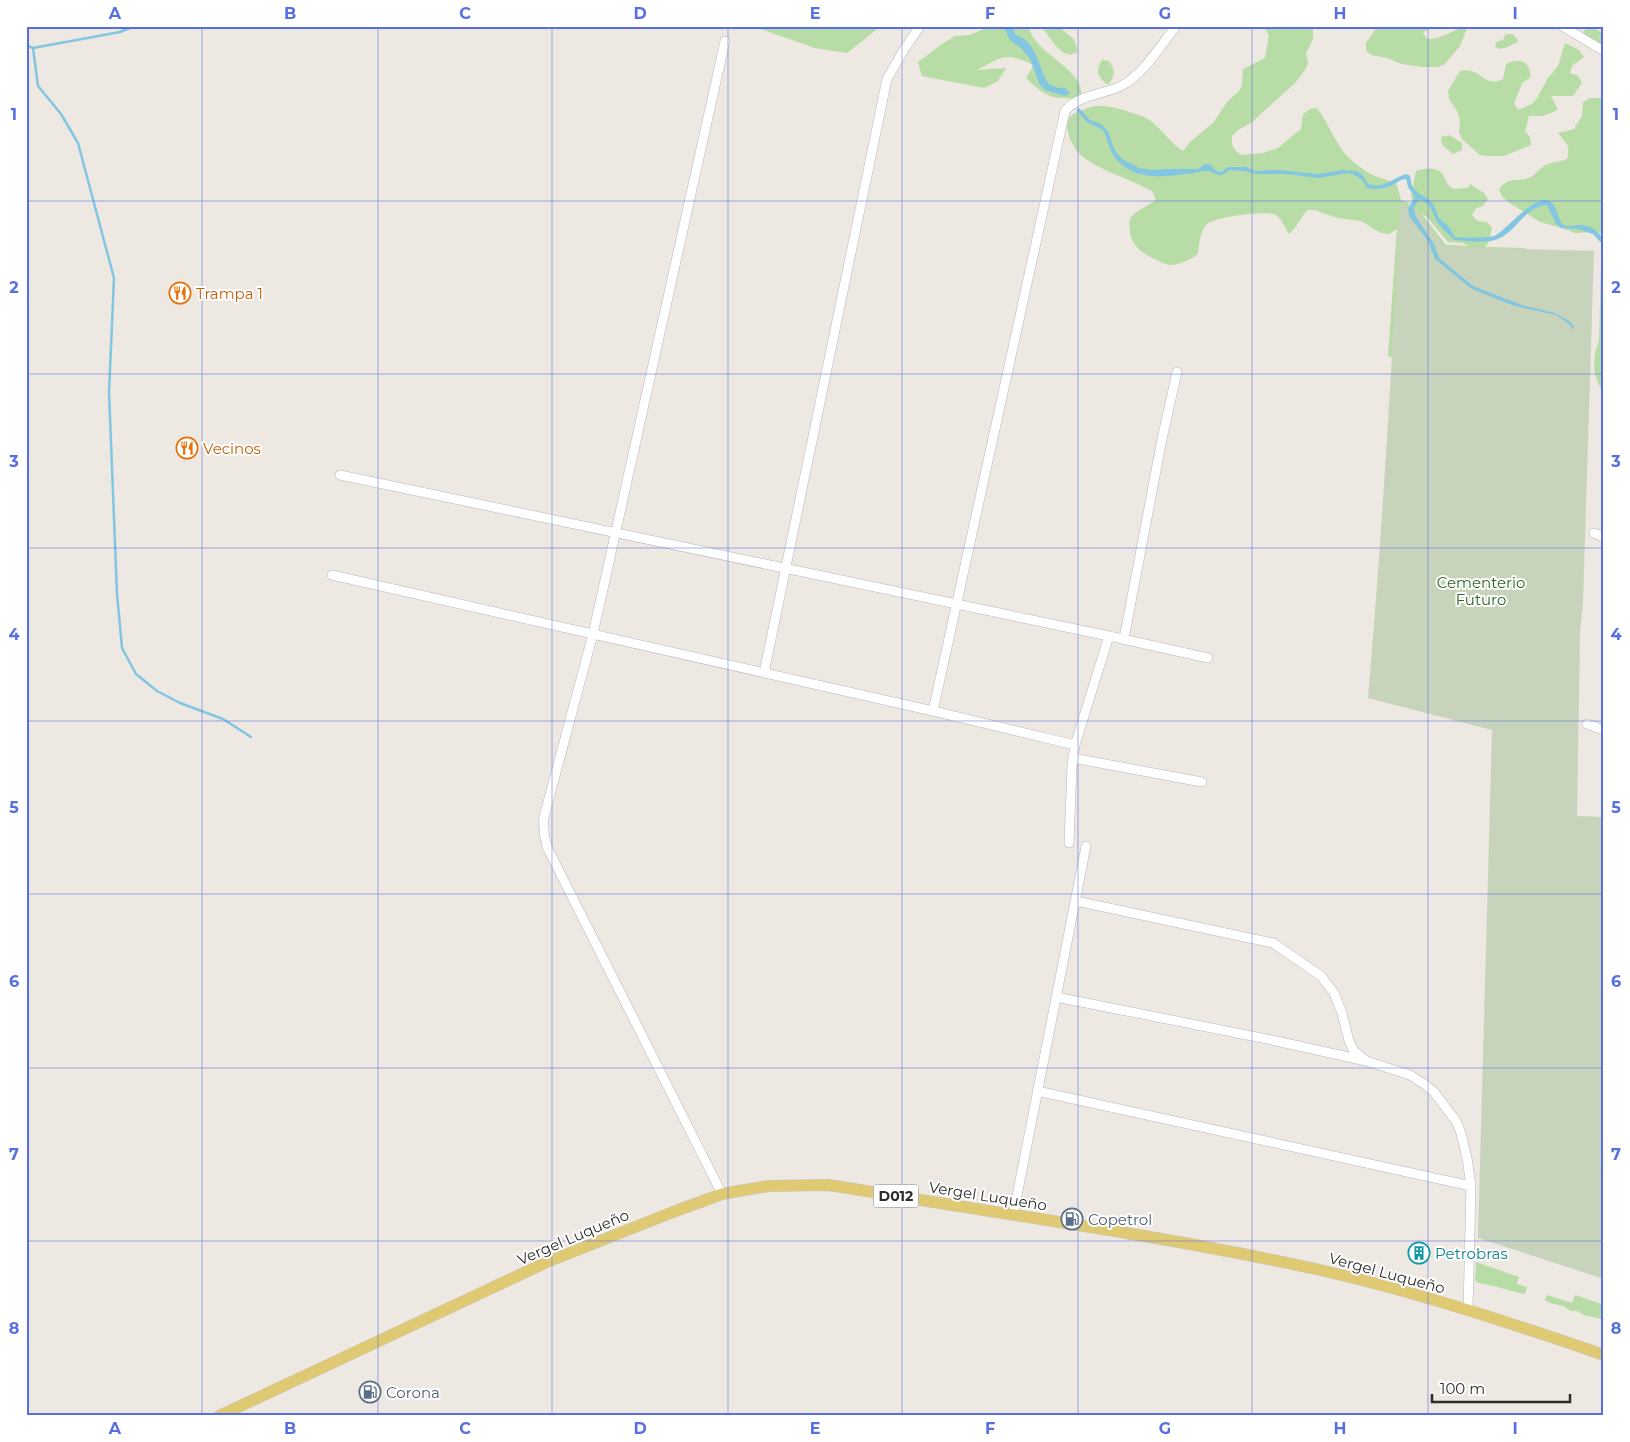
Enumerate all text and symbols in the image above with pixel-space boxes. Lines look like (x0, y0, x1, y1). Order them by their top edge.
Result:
text: A (108, 4, 122, 23)
text: B (284, 4, 296, 23)
text: C (459, 4, 471, 23)
text: D (633, 4, 647, 23)
text: E (810, 4, 820, 23)
text: F (985, 4, 995, 23)
text: G (1159, 4, 1171, 23)
text: H (1334, 4, 1346, 23)
text: I (1512, 4, 1518, 23)
text: 1 (11, 105, 17, 124)
text: 1 (1613, 105, 1619, 124)
text: 2 (9, 278, 19, 297)
text: 2 (1611, 278, 1621, 297)
restaurant icon: Trampa 1 (168, 281, 192, 305)
place label: Trampa 1 (196, 284, 263, 303)
restaurant icon: Vecinos (175, 436, 199, 460)
place label: Vecinos (203, 439, 261, 458)
text: 3 (8, 452, 19, 471)
text: 3 (1610, 452, 1621, 471)
park label: Cementerio Futuro (1437, 573, 1525, 609)
text: 4 (8, 625, 20, 644)
text: 4 (1610, 625, 1622, 644)
text: 5 (9, 798, 19, 817)
text: 5 (1611, 798, 1621, 817)
text: 6 (9, 972, 19, 991)
text: 6 (1611, 972, 1621, 991)
text: 7 (9, 1145, 19, 1164)
text: 7 (1611, 1145, 1621, 1164)
street label: Vergel Luqueño (928, 1177, 1048, 1215)
road number: D012 (874, 1184, 918, 1208)
street label: Vergel Luqueño (514, 1205, 632, 1269)
fuel station icon: Copetrol (1060, 1207, 1084, 1231)
place label: Copetrol (1088, 1210, 1152, 1229)
building icon: Petrobras (1407, 1241, 1431, 1265)
place label: Petrobras (1435, 1244, 1508, 1263)
street label: Vergel Luqueño (1327, 1248, 1447, 1298)
text: 8 (9, 1319, 19, 1338)
text: 8 (1611, 1319, 1621, 1338)
scale bar (1432, 1372, 1570, 1404)
text: 100 m (1440, 1379, 1485, 1398)
fuel station icon: Corona (358, 1380, 382, 1404)
place label: Corona (386, 1383, 440, 1402)
text: A (108, 1419, 122, 1438)
text: B (284, 1419, 296, 1438)
text: C (459, 1419, 471, 1438)
text: D (633, 1419, 647, 1438)
text: E (810, 1419, 820, 1438)
text: F (985, 1419, 995, 1438)
text: G (1159, 1419, 1171, 1438)
text: H (1334, 1419, 1346, 1438)
text: I (1512, 1419, 1518, 1438)

